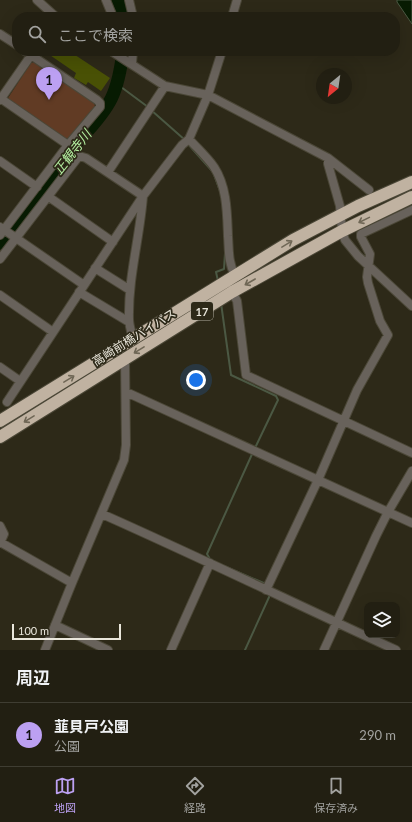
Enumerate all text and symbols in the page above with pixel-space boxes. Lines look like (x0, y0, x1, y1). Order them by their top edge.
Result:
search box (12, 12, 400, 56)
icon: search (26, 23, 48, 45)
text: ここで検索 (58, 26, 133, 44)
pin: 1 (36, 67, 62, 100)
north arrow (316, 68, 352, 104)
water label: 正観寺川 (50, 125, 96, 177)
one-way arrow (359, 217, 371, 224)
one-way arrow (281, 239, 293, 247)
one-way arrow (244, 278, 256, 286)
road number: 17 (191, 302, 213, 320)
street label: 高崎前橋バイパス (89, 305, 179, 369)
one-way arrow (134, 346, 145, 354)
your location (186, 370, 206, 390)
one-way arrow (63, 374, 75, 382)
one-way arrow (24, 415, 35, 423)
map controls (364, 602, 400, 638)
button: layers (364, 602, 400, 638)
scale bar (12, 622, 121, 641)
text: 100 m (18, 624, 49, 637)
text: 周辺 (16, 667, 50, 688)
text: 韮貝戸公園 (54, 717, 129, 735)
text: 1 (25, 727, 33, 743)
text: 290 m (359, 727, 396, 743)
text: 公園 (54, 738, 80, 754)
tab: 地図 (54, 775, 76, 815)
tab: 経路 (184, 775, 206, 815)
tab: 保存済み (314, 775, 358, 815)

